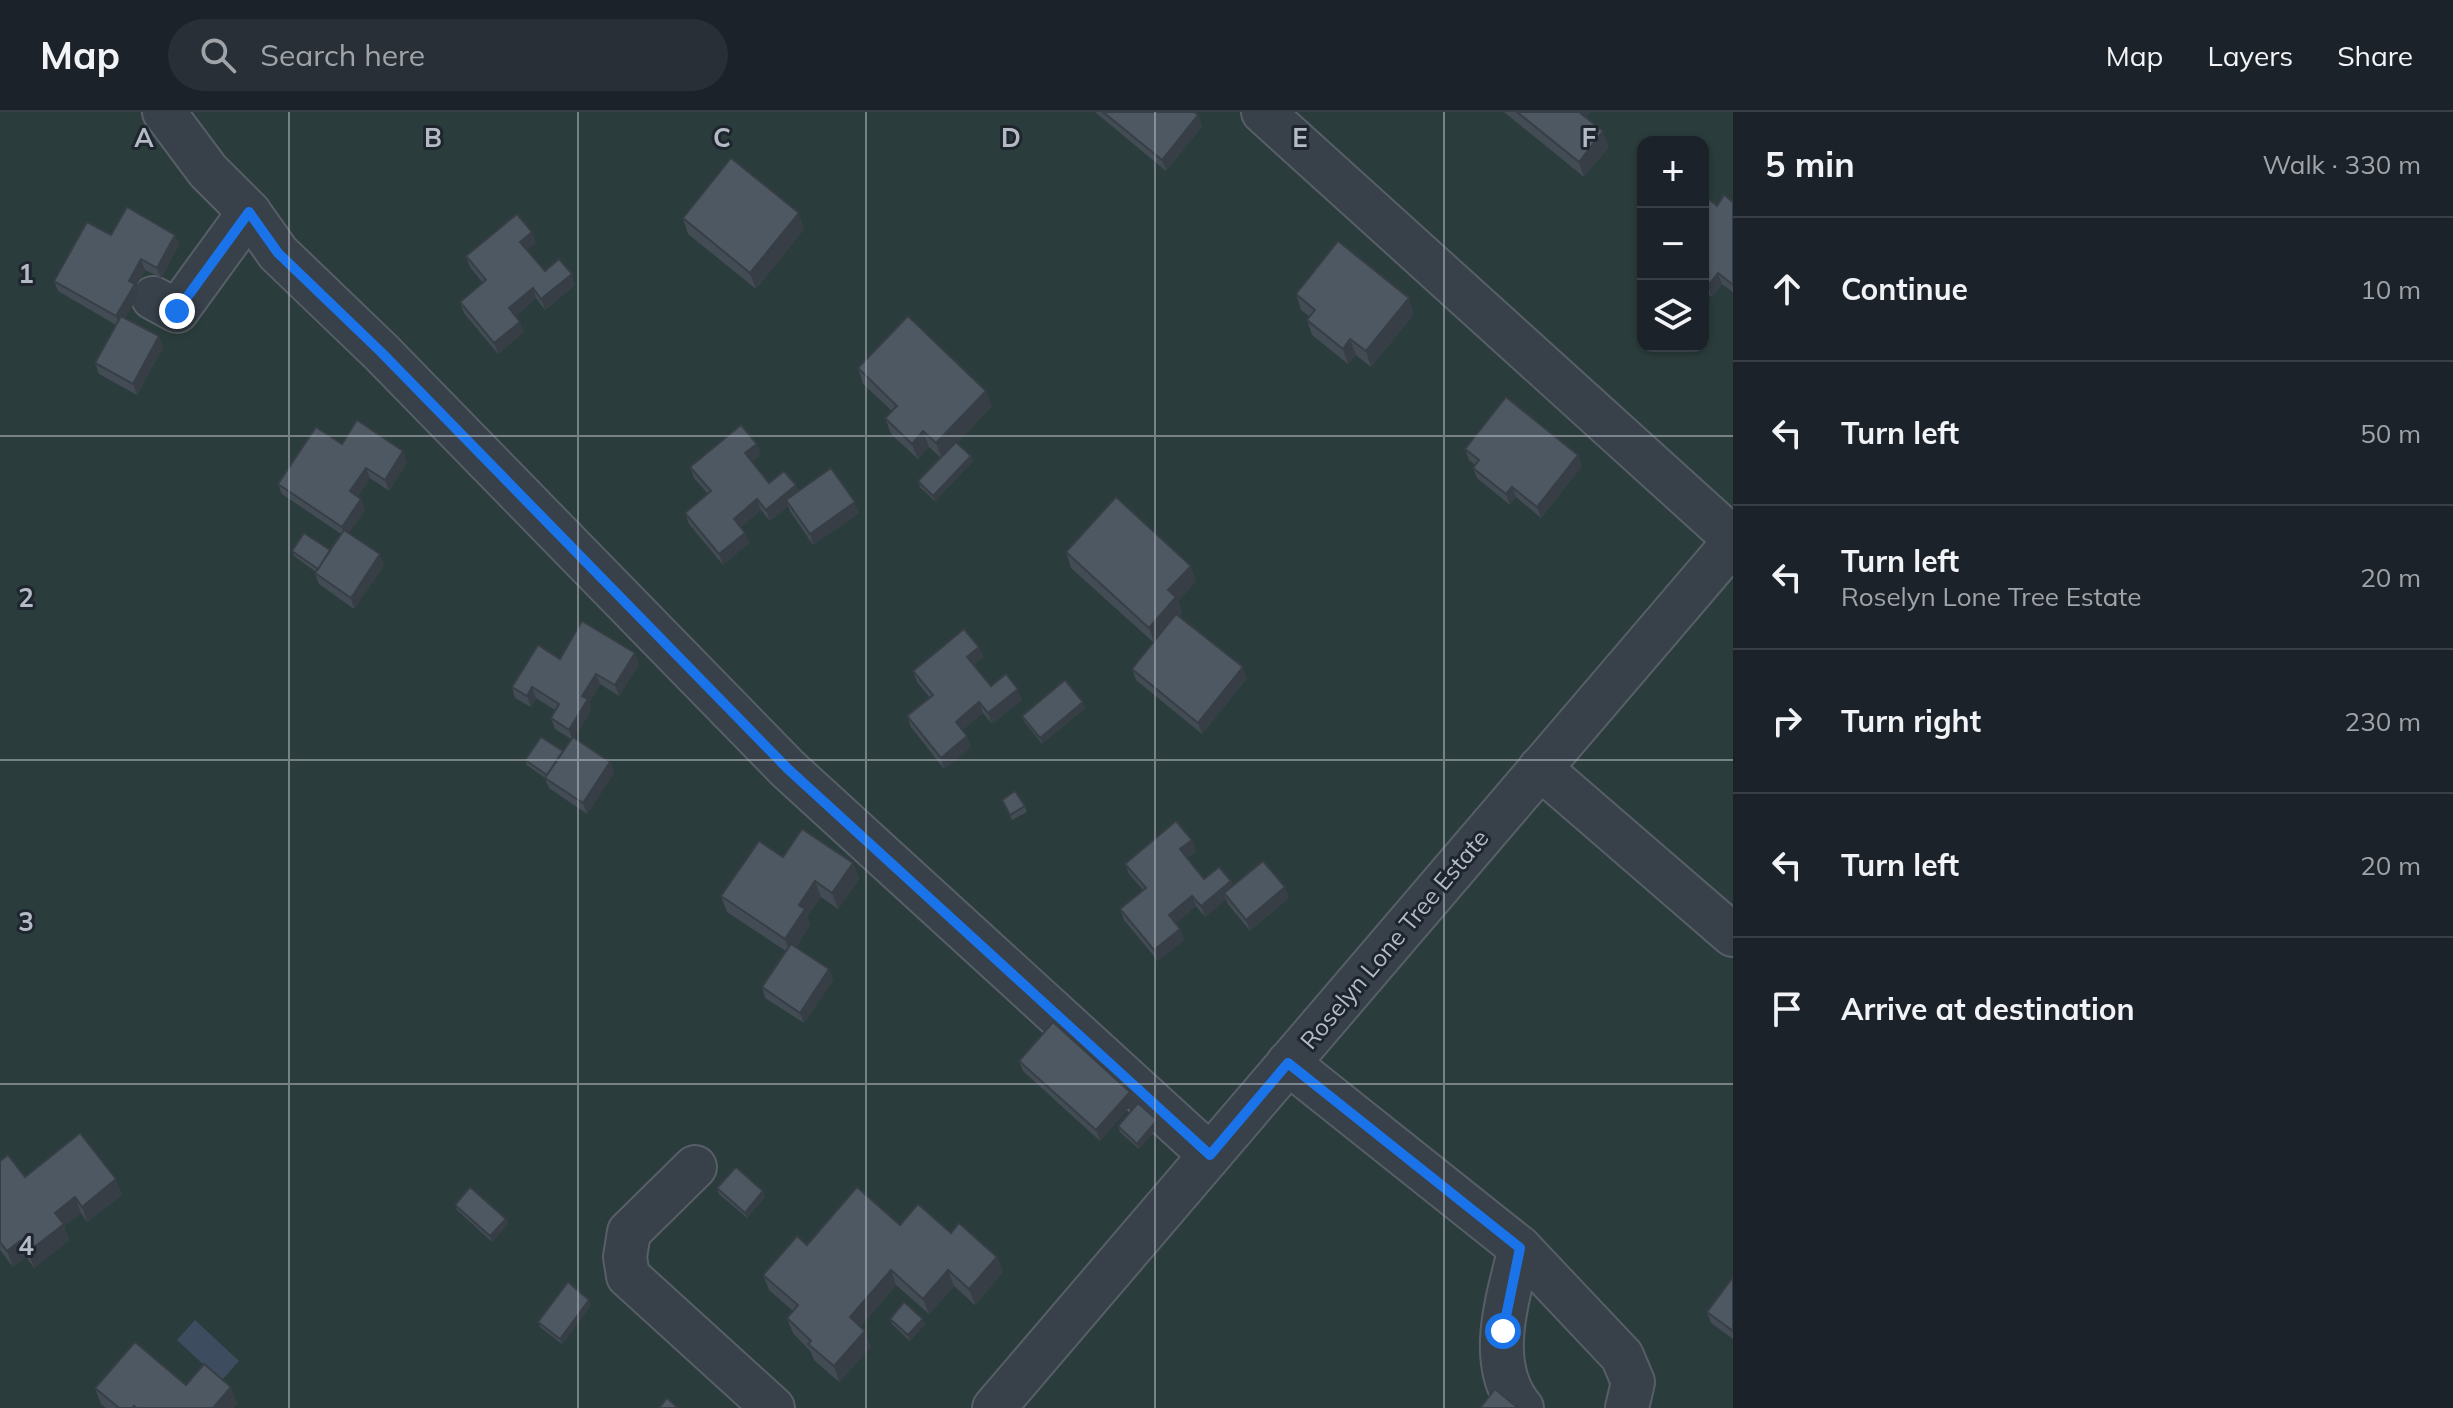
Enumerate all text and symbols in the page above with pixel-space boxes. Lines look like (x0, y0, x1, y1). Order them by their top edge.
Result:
search box (168, 19, 728, 91)
text: Map (40, 31, 120, 79)
icon: search (196, 33, 240, 77)
text: Search here (260, 36, 425, 74)
text: Map (2106, 38, 2163, 73)
text: Layers (2207, 38, 2293, 73)
text: Share (2337, 38, 2413, 73)
text: A (134, 121, 154, 154)
text: B (424, 121, 442, 154)
text: C (713, 121, 731, 154)
text: D (1001, 121, 1021, 154)
text: E (1292, 121, 1308, 154)
text: F (1582, 121, 1597, 154)
map controls (1637, 136, 1709, 352)
button: + (1637, 136, 1709, 208)
text: 5 min (1765, 143, 1855, 186)
text: Walk · 330 m (2262, 148, 2421, 181)
button: − (1637, 208, 1709, 280)
text: 1 (18, 257, 34, 290)
icon: ahead (1765, 267, 1809, 311)
text: Continue (1841, 270, 1968, 308)
text: 10 m (2360, 273, 2421, 306)
button: layers (1637, 280, 1709, 352)
route end (159, 293, 195, 329)
icon: left (1765, 411, 1809, 455)
text: Turn left (1841, 414, 1959, 452)
text: 50 m (2360, 417, 2421, 450)
text: Turn left (1841, 542, 1959, 580)
icon: left (1765, 555, 1809, 599)
text: 20 m (2360, 561, 2421, 594)
text: Roselyn Lone Tree Estate (1841, 580, 2141, 613)
text: 2 (18, 581, 34, 614)
icon: right (1765, 699, 1809, 743)
text: Turn right (1841, 702, 1981, 740)
text: 230 m (2345, 705, 2421, 738)
street label: Roselyn Lone Tree Estate (1293, 823, 1495, 1055)
icon: left (1765, 843, 1809, 887)
text: Turn left (1841, 846, 1959, 884)
text: 20 m (2360, 849, 2421, 882)
text: 3 (18, 905, 34, 938)
icon: arrive (1765, 987, 1809, 1031)
text: Arrive at destination (1841, 990, 2135, 1028)
text: 4 (18, 1229, 34, 1262)
route start (1485, 1313, 1521, 1349)

